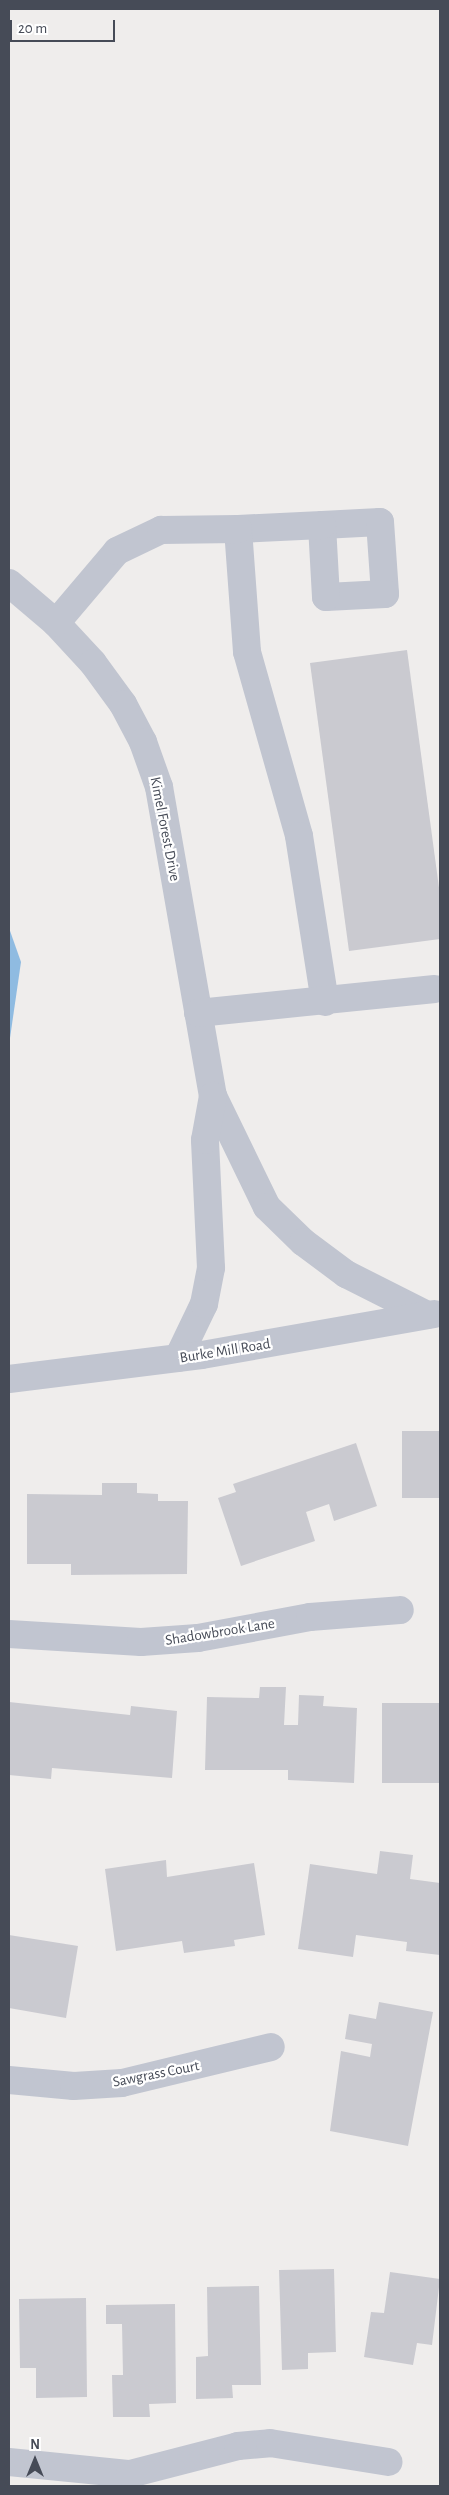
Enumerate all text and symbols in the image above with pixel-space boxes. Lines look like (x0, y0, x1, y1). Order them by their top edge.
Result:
scale bar (12, 10, 118, 42)
text: 20 m (18, 21, 47, 36)
street label: Kimel Forest Drive (146, 775, 184, 883)
street label: Burke Mill Road (178, 1335, 272, 1367)
street label: Shadowbrook Lane (164, 1614, 276, 1650)
street label: Sawgrass Court (111, 2057, 201, 2091)
north arrow (10, 2435, 60, 2485)
text: N (30, 2438, 40, 2452)

